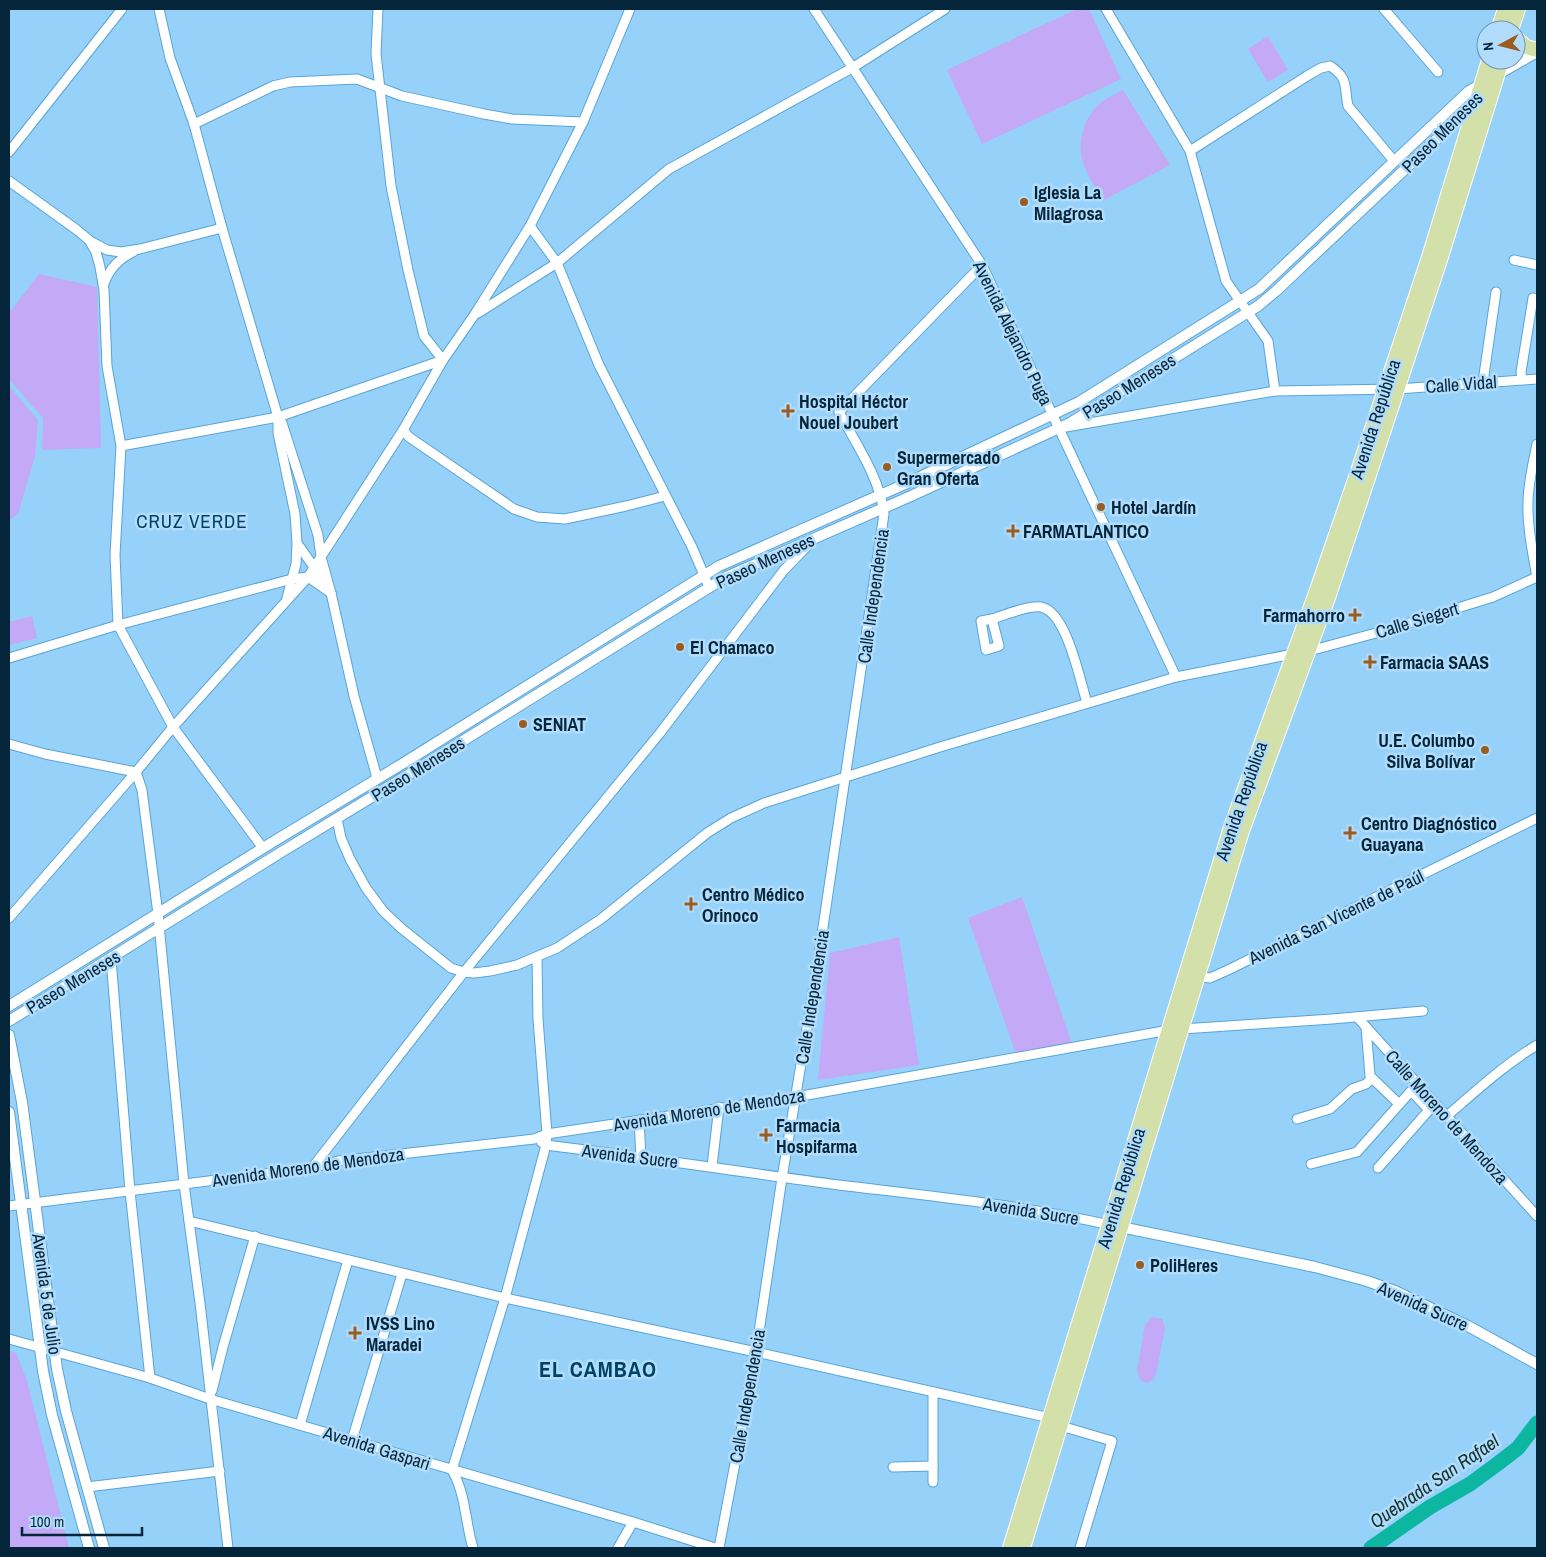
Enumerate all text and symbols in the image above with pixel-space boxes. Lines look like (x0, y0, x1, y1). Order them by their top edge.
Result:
north arrow (1476, 20, 1526, 70)
text: N (1479, 41, 1498, 52)
street label: Paseo Meneses (1396, 86, 1488, 178)
place label: Iglesia La Milagrosa (1034, 180, 1104, 226)
marker: Iglesia La Milagrosa (1018, 196, 1030, 208)
street label: Avenida Alejandro Puga (967, 256, 1059, 410)
street label: Paseo Meneses (1077, 347, 1181, 425)
street label: Avenida República (1344, 356, 1406, 483)
street label: Calle Vidal (1425, 369, 1497, 399)
place label: Hospital Héctor Nouel Joubert (799, 389, 908, 435)
marker: Hospital Héctor Nouel Joubert (781, 404, 795, 418)
place label: Supermercado Gran Oferta (897, 445, 1000, 491)
marker: Supermercado Gran Oferta (881, 461, 893, 473)
place label: Hotel Jardín (1111, 495, 1196, 520)
marker: Hotel Jardín (1095, 501, 1107, 513)
district label: CRUZ VERDE (136, 508, 248, 534)
place label: FARMATLANTICO (1023, 519, 1149, 544)
marker: FARMATLANTICO (1007, 525, 1019, 537)
street label: Paseo Meneses (712, 527, 818, 595)
street label: Calle Independencia (851, 527, 895, 665)
street label: Calle Siegert (1373, 596, 1461, 644)
place label: Farmahorro (1263, 603, 1345, 628)
marker: Farmahorro (1349, 609, 1361, 621)
place label: El Chamaco (690, 635, 775, 660)
marker: El Chamaco (674, 641, 686, 653)
place label: Farmacia SAAS (1380, 650, 1489, 675)
marker: Farmacia SAAS (1364, 656, 1376, 668)
place label: SENIAT (533, 712, 586, 737)
marker: SENIAT (517, 718, 529, 730)
place label: U.E. Columbo Silva Bolívar (1378, 728, 1475, 774)
street label: Paseo Meneses (366, 730, 470, 808)
street label: Avenida República (1209, 738, 1273, 865)
marker: U.E. Columbo Silva Bolívar (1479, 744, 1491, 756)
place label: Centro Diagnóstico Guayana (1361, 811, 1497, 857)
marker: Centro Diagnóstico Guayana (1343, 826, 1357, 840)
street label: Avenida San Vicente de Paúl (1243, 864, 1428, 971)
place label: Centro Médico Orinoco (702, 882, 805, 928)
marker: Centro Médico Orinoco (684, 897, 698, 911)
street label: Calle Independencia (789, 928, 835, 1066)
street label: Paseo Meneses (21, 944, 125, 1020)
street label: Calle Moreno de Mendoza (1380, 1044, 1514, 1190)
street label: Avenida Moreno de Mendoza (611, 1083, 806, 1138)
place label: Farmacia Hospifarma (776, 1113, 858, 1159)
street label: Avenida República (1091, 1125, 1151, 1252)
marker: Farmacia Hospifarma (760, 1129, 772, 1141)
street label: Avenida Sucre (580, 1138, 679, 1174)
street label: Avenida Moreno de Mendoza (210, 1141, 406, 1193)
street label: Avenida Sucre (980, 1191, 1081, 1231)
street label: Avenida 5 de Julio (26, 1231, 68, 1356)
place label: PoliHeres (1150, 1253, 1218, 1278)
marker: PoliHeres (1134, 1259, 1146, 1271)
street label: Avenida Sucre (1373, 1275, 1472, 1337)
place label: IVSS Lino Maradei (366, 1311, 435, 1357)
marker: IVSS Lino Maradei (348, 1326, 362, 1340)
street label: Calle Independencia (723, 1327, 771, 1465)
district label: EL CAMBAO (539, 1354, 657, 1384)
street label: Avenida Gaspari (320, 1420, 434, 1476)
water label: Quebrada San Rafael (1364, 1428, 1504, 1534)
scale bar (22, 1504, 142, 1536)
text: 100 m (30, 1511, 64, 1532)

